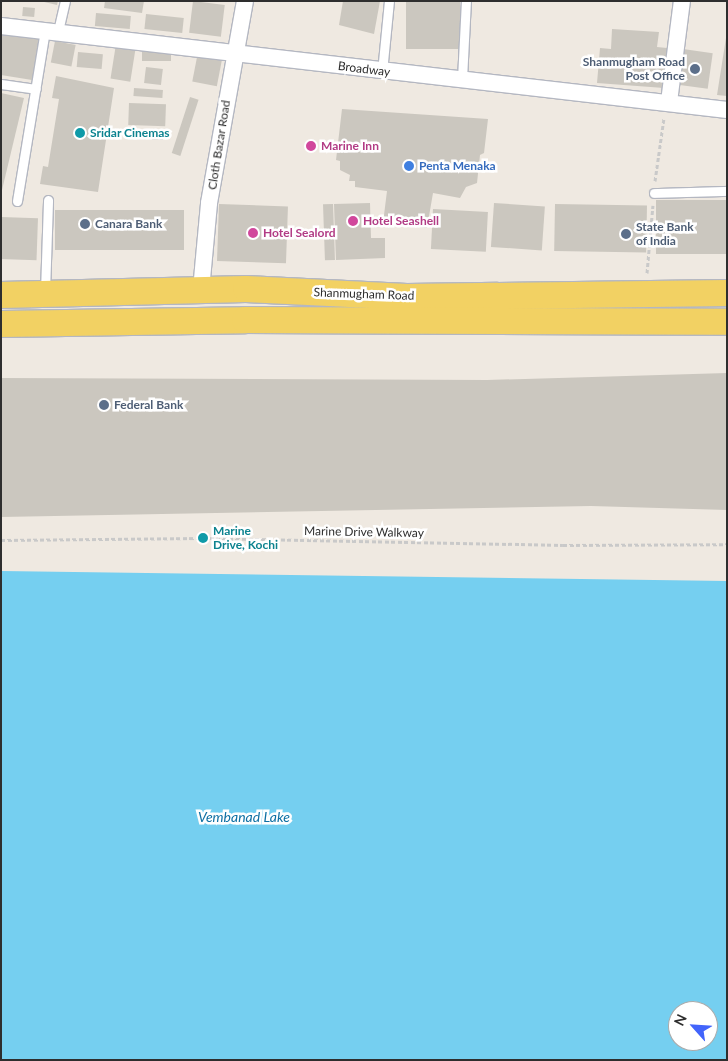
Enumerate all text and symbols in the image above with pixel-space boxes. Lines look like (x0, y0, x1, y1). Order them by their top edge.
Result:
place label: Shanmugham Road Post Office (583, 55, 685, 83)
street label: Broadway (337, 59, 391, 79)
marker: Shanmugham Road Post Office (689, 63, 701, 75)
street label: Cloth Bazar Road (205, 99, 233, 191)
place label: Sridar Cinemas (90, 126, 170, 140)
marker: Sridar Cinemas (74, 127, 86, 139)
place label: Marine Inn (321, 139, 379, 153)
marker: Marine Inn (305, 140, 317, 152)
place label: Penta Menaka (419, 159, 496, 173)
marker: Penta Menaka (403, 160, 415, 172)
place label: Hotel Seashell (363, 214, 439, 228)
marker: Hotel Seashell (347, 215, 359, 227)
place label: Canara Bank (95, 217, 162, 231)
marker: Canara Bank (79, 218, 91, 230)
place label: State Bank of India (636, 220, 694, 248)
place label: Hotel Sealord (263, 226, 336, 240)
marker: Hotel Sealord (247, 227, 259, 239)
marker: State Bank of India (620, 228, 632, 240)
street label: Shanmugham Road (313, 285, 415, 303)
place label: Federal Bank (114, 398, 183, 412)
marker: Federal Bank (98, 399, 110, 411)
place label: Marine Drive, Kochi (213, 524, 278, 552)
street label: Marine Drive Walkway (304, 524, 424, 540)
marker: Marine Drive, Kochi (197, 532, 209, 544)
water label: Vembanad Lake (198, 809, 290, 825)
north arrow (668, 1001, 718, 1051)
text: N (670, 1011, 690, 1028)

